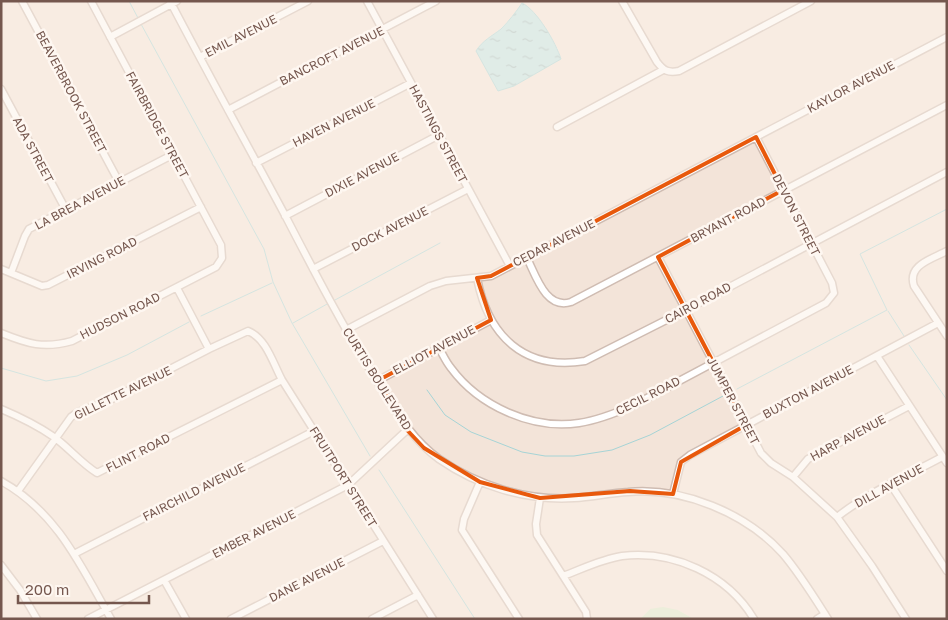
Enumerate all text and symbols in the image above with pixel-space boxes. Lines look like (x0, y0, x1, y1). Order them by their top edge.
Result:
street label: EMIL AVENUE (202, 11, 279, 60)
street label: BANCROFT AVENUE (277, 23, 387, 88)
street label: BEAVERBROOK STREET (33, 28, 110, 156)
street label: KAYLOR AVENUE (804, 57, 897, 116)
street label: FAIRBRIDGE STREET (123, 69, 192, 181)
street label: HASTINGS STREET (406, 82, 471, 186)
street label: HAVEN AVENUE (290, 95, 378, 150)
street label: ADA STREET (10, 114, 57, 186)
street label: DIXIE AVENUE (322, 149, 401, 200)
street label: DEVON STREET (769, 171, 824, 259)
street label: LA BREA AVENUE (32, 172, 128, 233)
street label: BRYANT ROAD (688, 193, 768, 246)
street label: DOCK AVENUE (349, 203, 431, 254)
street label: CEDAR AVENUE (510, 215, 597, 270)
street label: IRVING ROAD (64, 233, 140, 282)
street label: CAIRO ROAD (662, 279, 734, 326)
street label: HUDSON ROAD (77, 289, 162, 342)
street label: ELLIOT AVENUE (390, 321, 478, 378)
street label: CURTIS BOULEVARD (340, 325, 415, 433)
street label: JUMPER STREET (704, 354, 763, 448)
street label: BUXTON AVENUE (760, 361, 856, 422)
street label: GILLETTE AVENUE (72, 362, 174, 423)
street label: CECIL ROAD (613, 373, 683, 418)
street label: HARP AVENUE (807, 411, 888, 464)
street label: FRUITPORT STREET (306, 424, 381, 530)
street label: FLINT ROAD (103, 430, 173, 475)
street label: FAIRCHILD AVENUE (140, 459, 248, 524)
street label: DILL AVENUE (852, 460, 926, 511)
street label: EMBER AVENUE (210, 506, 298, 561)
street label: DANE AVENUE (266, 554, 347, 605)
scale bar (18, 572, 149, 604)
text: 200 m (25, 580, 69, 598)

